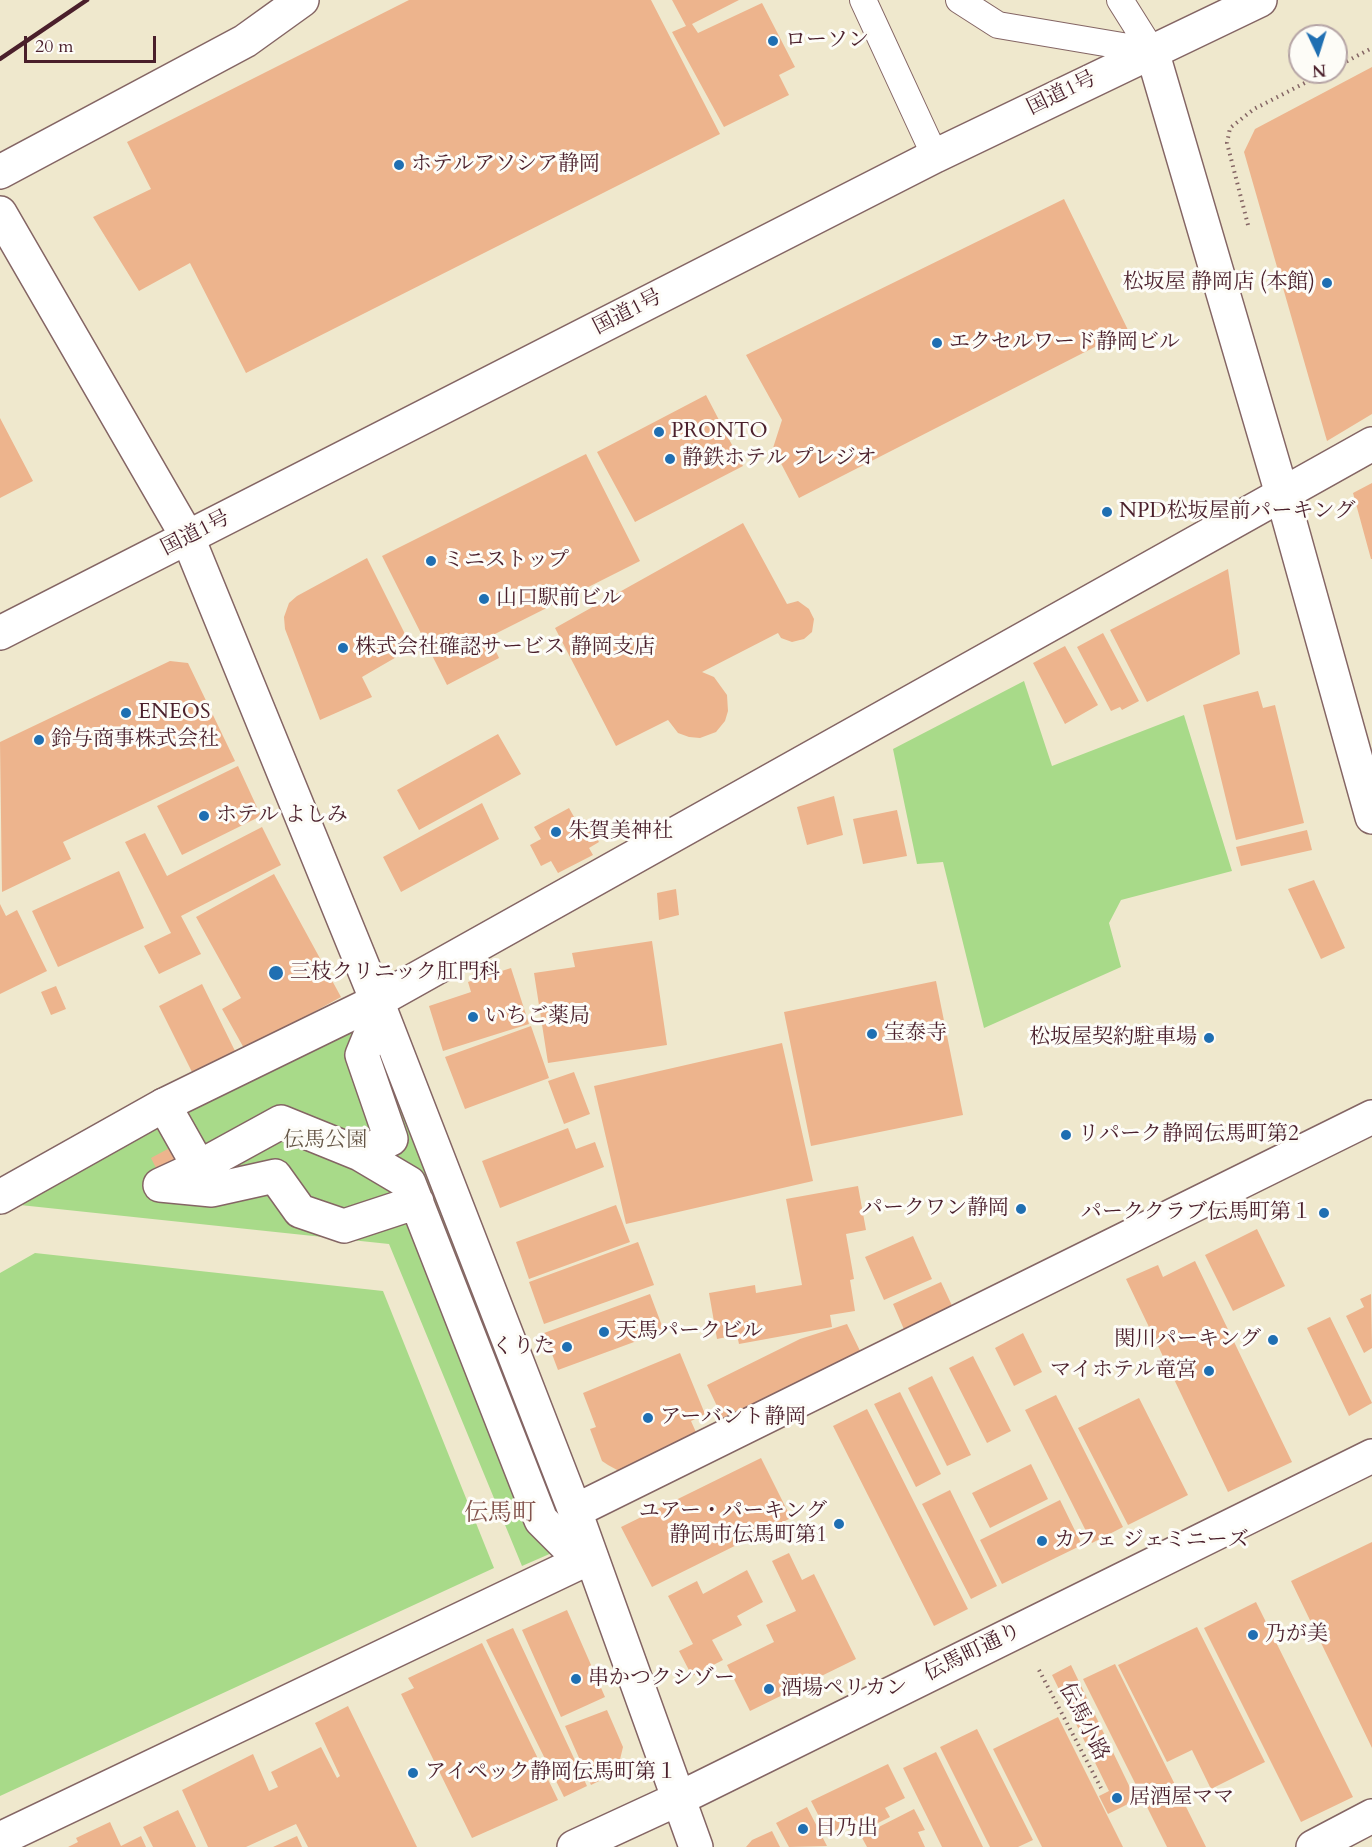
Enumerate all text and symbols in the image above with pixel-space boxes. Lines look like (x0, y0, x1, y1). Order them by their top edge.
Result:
scale bar (27, 24, 159, 62)
north arrow (1288, 24, 1348, 84)
place label: ローソン (785, 28, 869, 54)
text: 20 m (35, 34, 74, 59)
marker: ローソン (766, 34, 780, 48)
text: N (1311, 59, 1327, 81)
street label: 国道1号 (1023, 67, 1101, 121)
place label: ホテルアソシア静岡 (411, 152, 600, 178)
marker: ホテルアソシア静岡 (392, 158, 406, 172)
place label: 松坂屋 静岡店 (本館) (1122, 270, 1315, 296)
marker: 松坂屋 静岡店 (本館) (1320, 276, 1334, 290)
street label: 国道1号 (589, 285, 667, 341)
place label: エクセルワード静岡ビル (949, 330, 1180, 356)
marker: エクセルワード静岡ビル (930, 336, 944, 350)
place label: PRONTO (671, 419, 768, 445)
marker: PRONTO (652, 425, 666, 439)
place label: 静鉄ホテル プレジオ (682, 446, 877, 472)
marker: 静鉄ホテル プレジオ (663, 452, 677, 466)
place label: NPD松坂屋前パーキング (1119, 499, 1355, 525)
marker: NPD松坂屋前パーキング (1100, 505, 1114, 519)
street label: 国道1号 (157, 506, 235, 562)
place label: ミニストップ (443, 548, 569, 574)
marker: ミニストップ (424, 554, 438, 568)
place label: 山口駅前ビル (496, 586, 622, 612)
marker: 山口駅前ビル (477, 592, 491, 606)
place label: 株式会社確認サービス 静岡支店 (355, 635, 655, 661)
marker: 株式会社確認サービス 静岡支店 (336, 641, 350, 655)
place label: ENEOS (138, 700, 211, 726)
marker: ENEOS (119, 706, 133, 720)
place label: 鈴与商事株式会社 (51, 727, 219, 753)
marker: 鈴与商事株式会社 (32, 733, 46, 747)
place label: ホテル よしみ (216, 803, 348, 829)
marker: ホテル よしみ (197, 809, 211, 823)
place label: 朱賀美神社 (568, 819, 673, 845)
marker: 朱賀美神社 (549, 825, 563, 839)
place label: 三枝クリニック肛門科 (290, 960, 500, 986)
marker: 三枝クリニック肛門科 (267, 964, 285, 982)
place label: いちご薬局 (485, 1004, 590, 1030)
marker: いちご薬局 (466, 1010, 480, 1024)
place label: 宝泰寺 (884, 1021, 947, 1047)
place label: 松坂屋契約駐車場 (1029, 1025, 1197, 1051)
marker: 宝泰寺 (865, 1027, 879, 1041)
marker: 松坂屋契約駐車場 (1202, 1031, 1216, 1045)
place label: リパーク静岡伝馬町第2 (1078, 1122, 1299, 1148)
park label: 伝馬公園 (283, 1128, 367, 1154)
marker: リパーク静岡伝馬町第2 (1059, 1128, 1073, 1142)
place label: パークワン静岡 (862, 1196, 1009, 1222)
place label: パーククラブ伝馬町第１ (1081, 1200, 1312, 1226)
marker: パークワン静岡 (1014, 1202, 1028, 1216)
marker: パーククラブ伝馬町第１ (1317, 1206, 1331, 1220)
place label: 天馬パークビル (616, 1319, 763, 1345)
marker: 天馬パークビル (597, 1325, 611, 1339)
place label: 関川パーキング (1114, 1327, 1261, 1353)
marker: 関川パーキング (1266, 1333, 1280, 1347)
place label: くりた (492, 1334, 555, 1360)
marker: くりた (560, 1340, 574, 1354)
place label: マイホテル竜宮 (1050, 1358, 1197, 1384)
marker: マイホテル竜宮 (1202, 1364, 1216, 1378)
place label: アーバント静岡 (660, 1405, 806, 1431)
marker: アーバント静岡 (641, 1411, 655, 1425)
place label: ユアー・パーキング 静岡市伝馬町第1 (639, 1499, 827, 1549)
district label: 伝馬町 (464, 1500, 536, 1528)
marker: ユアー・パーキング 静岡市伝馬町第1 (832, 1517, 846, 1531)
place label: カフェ ジェミニーズ (1054, 1528, 1249, 1554)
marker: カフェ ジェミニーズ (1035, 1534, 1049, 1548)
street label: 伝馬町通り (920, 1619, 1026, 1687)
place label: 乃が美 (1265, 1622, 1328, 1648)
marker: 乃が美 (1246, 1628, 1260, 1642)
place label: 串かつクシゾー (588, 1666, 735, 1692)
marker: 串かつクシゾー (569, 1672, 583, 1686)
place label: 酒場ペリカン (781, 1676, 907, 1702)
street label: 伝馬小路 (1053, 1679, 1113, 1765)
marker: 酒場ペリカン (762, 1682, 776, 1696)
place label: アイペック静岡伝馬町第１ (425, 1760, 677, 1786)
marker: アイペック静岡伝馬町第１ (406, 1766, 420, 1780)
place label: 居酒屋ママ (1129, 1785, 1234, 1811)
marker: 居酒屋ママ (1110, 1791, 1124, 1805)
place label: 日乃出 (815, 1816, 878, 1842)
marker: 日乃出 (796, 1822, 810, 1836)

